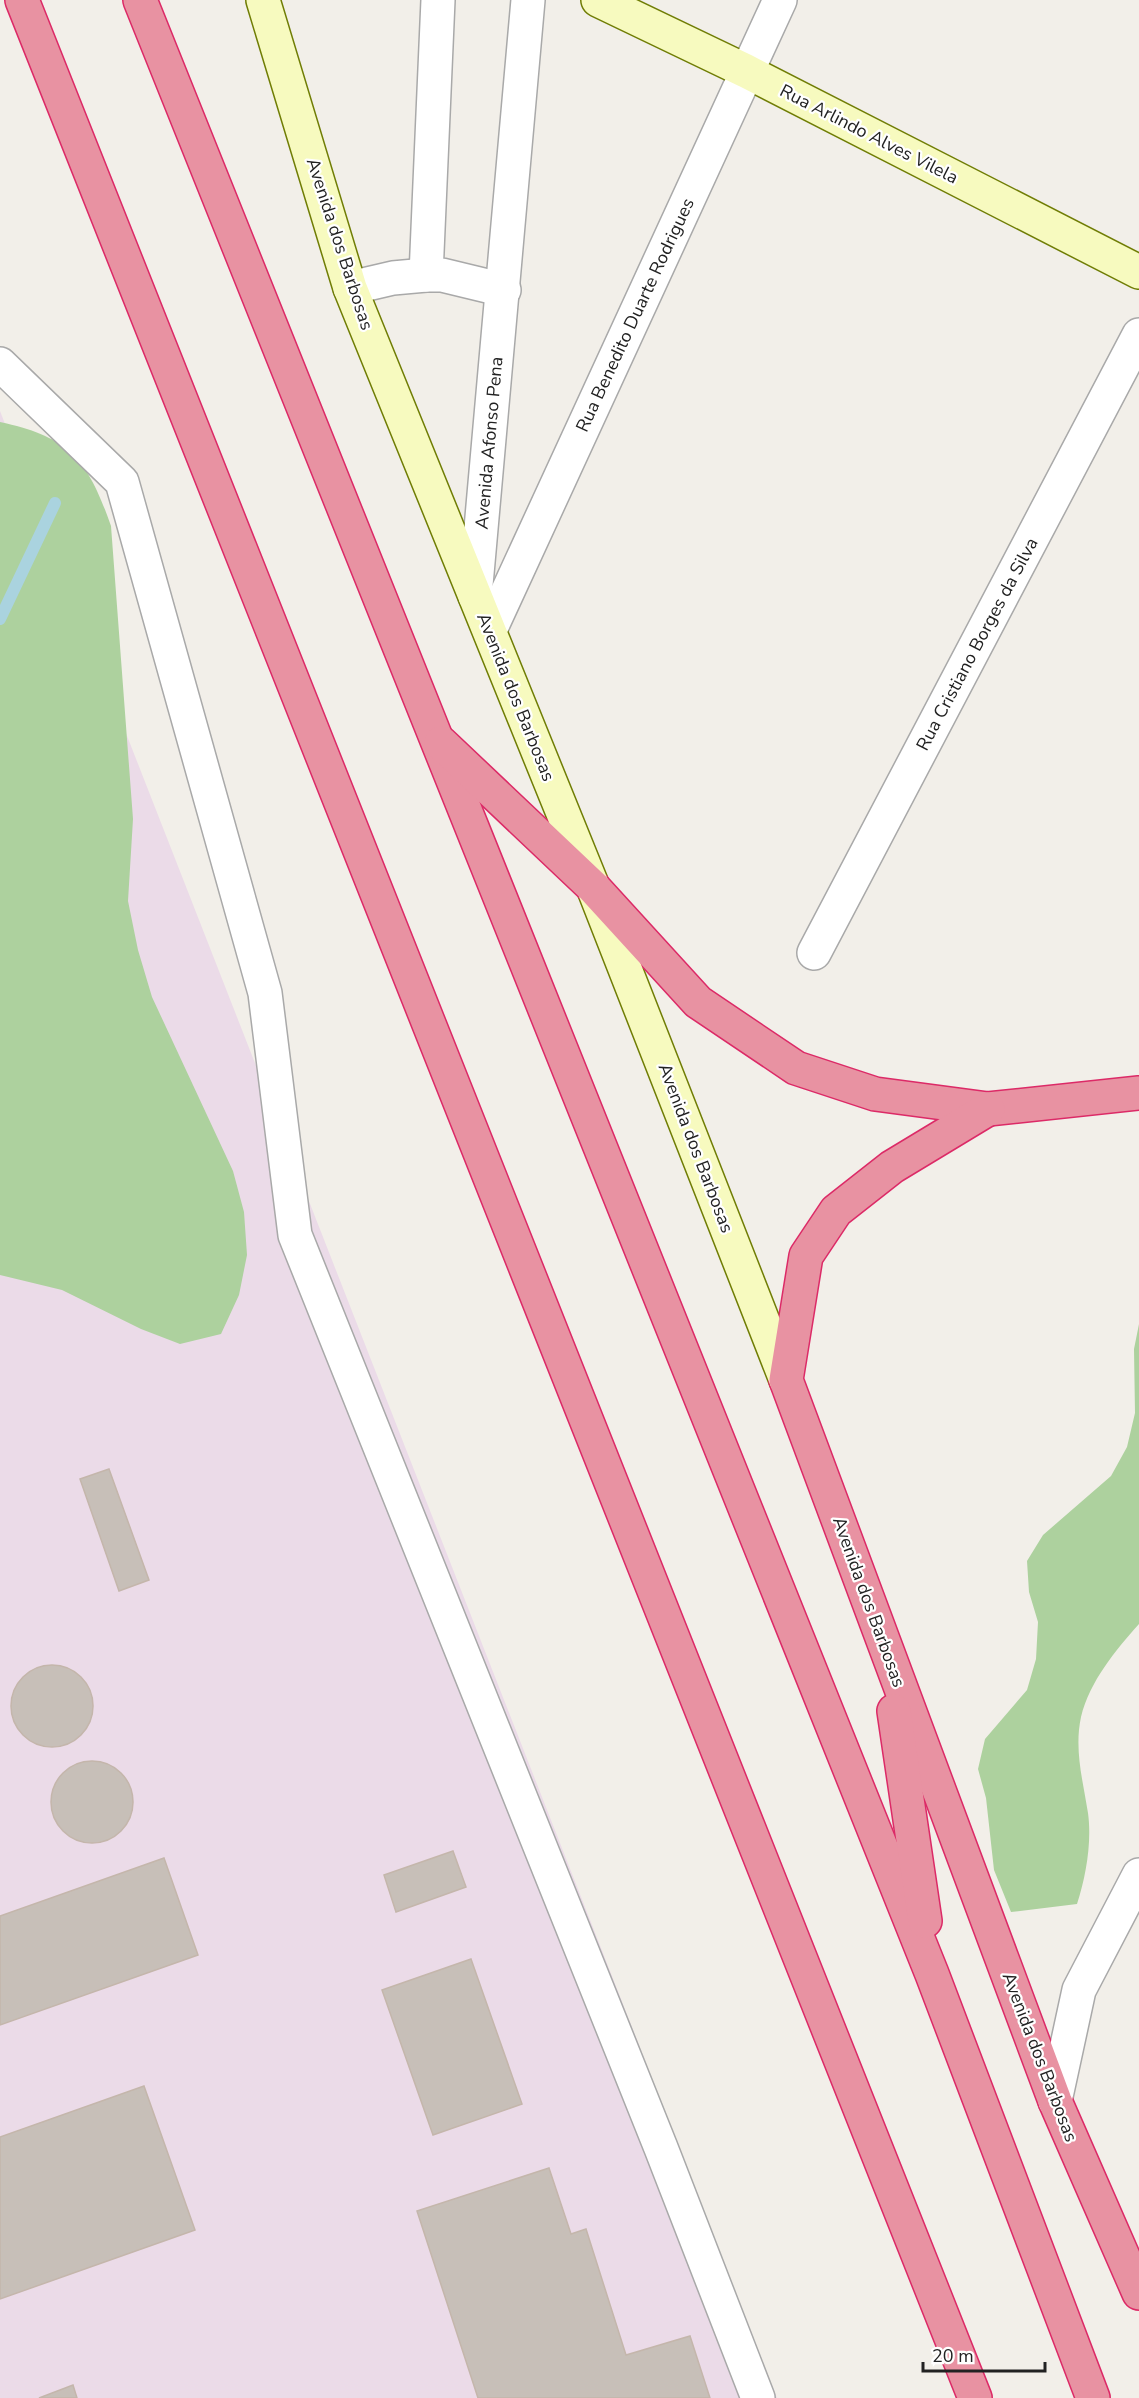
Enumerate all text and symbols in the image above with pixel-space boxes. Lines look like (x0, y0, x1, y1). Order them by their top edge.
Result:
street label: Rua Arlindo Alves Vilela (776, 79, 962, 189)
street label: Avenida dos Barbosas (301, 155, 379, 333)
street label: Rua Benedito Duarte Rodrigues (570, 194, 700, 436)
street label: Avenida Afonso Pena (470, 356, 508, 530)
street label: Rua Cristiano Borges da Silva (911, 533, 1043, 755)
street label: Avenida dos Barbosas (471, 609, 561, 785)
street label: Avenida dos Barbosas (653, 1060, 739, 1236)
street label: Avenida dos Barbosas (827, 1513, 911, 1691)
street label: Avenida dos Barbosas (997, 1969, 1083, 2145)
scale bar (923, 2335, 1044, 2373)
text: 20 m (932, 2344, 974, 2368)

